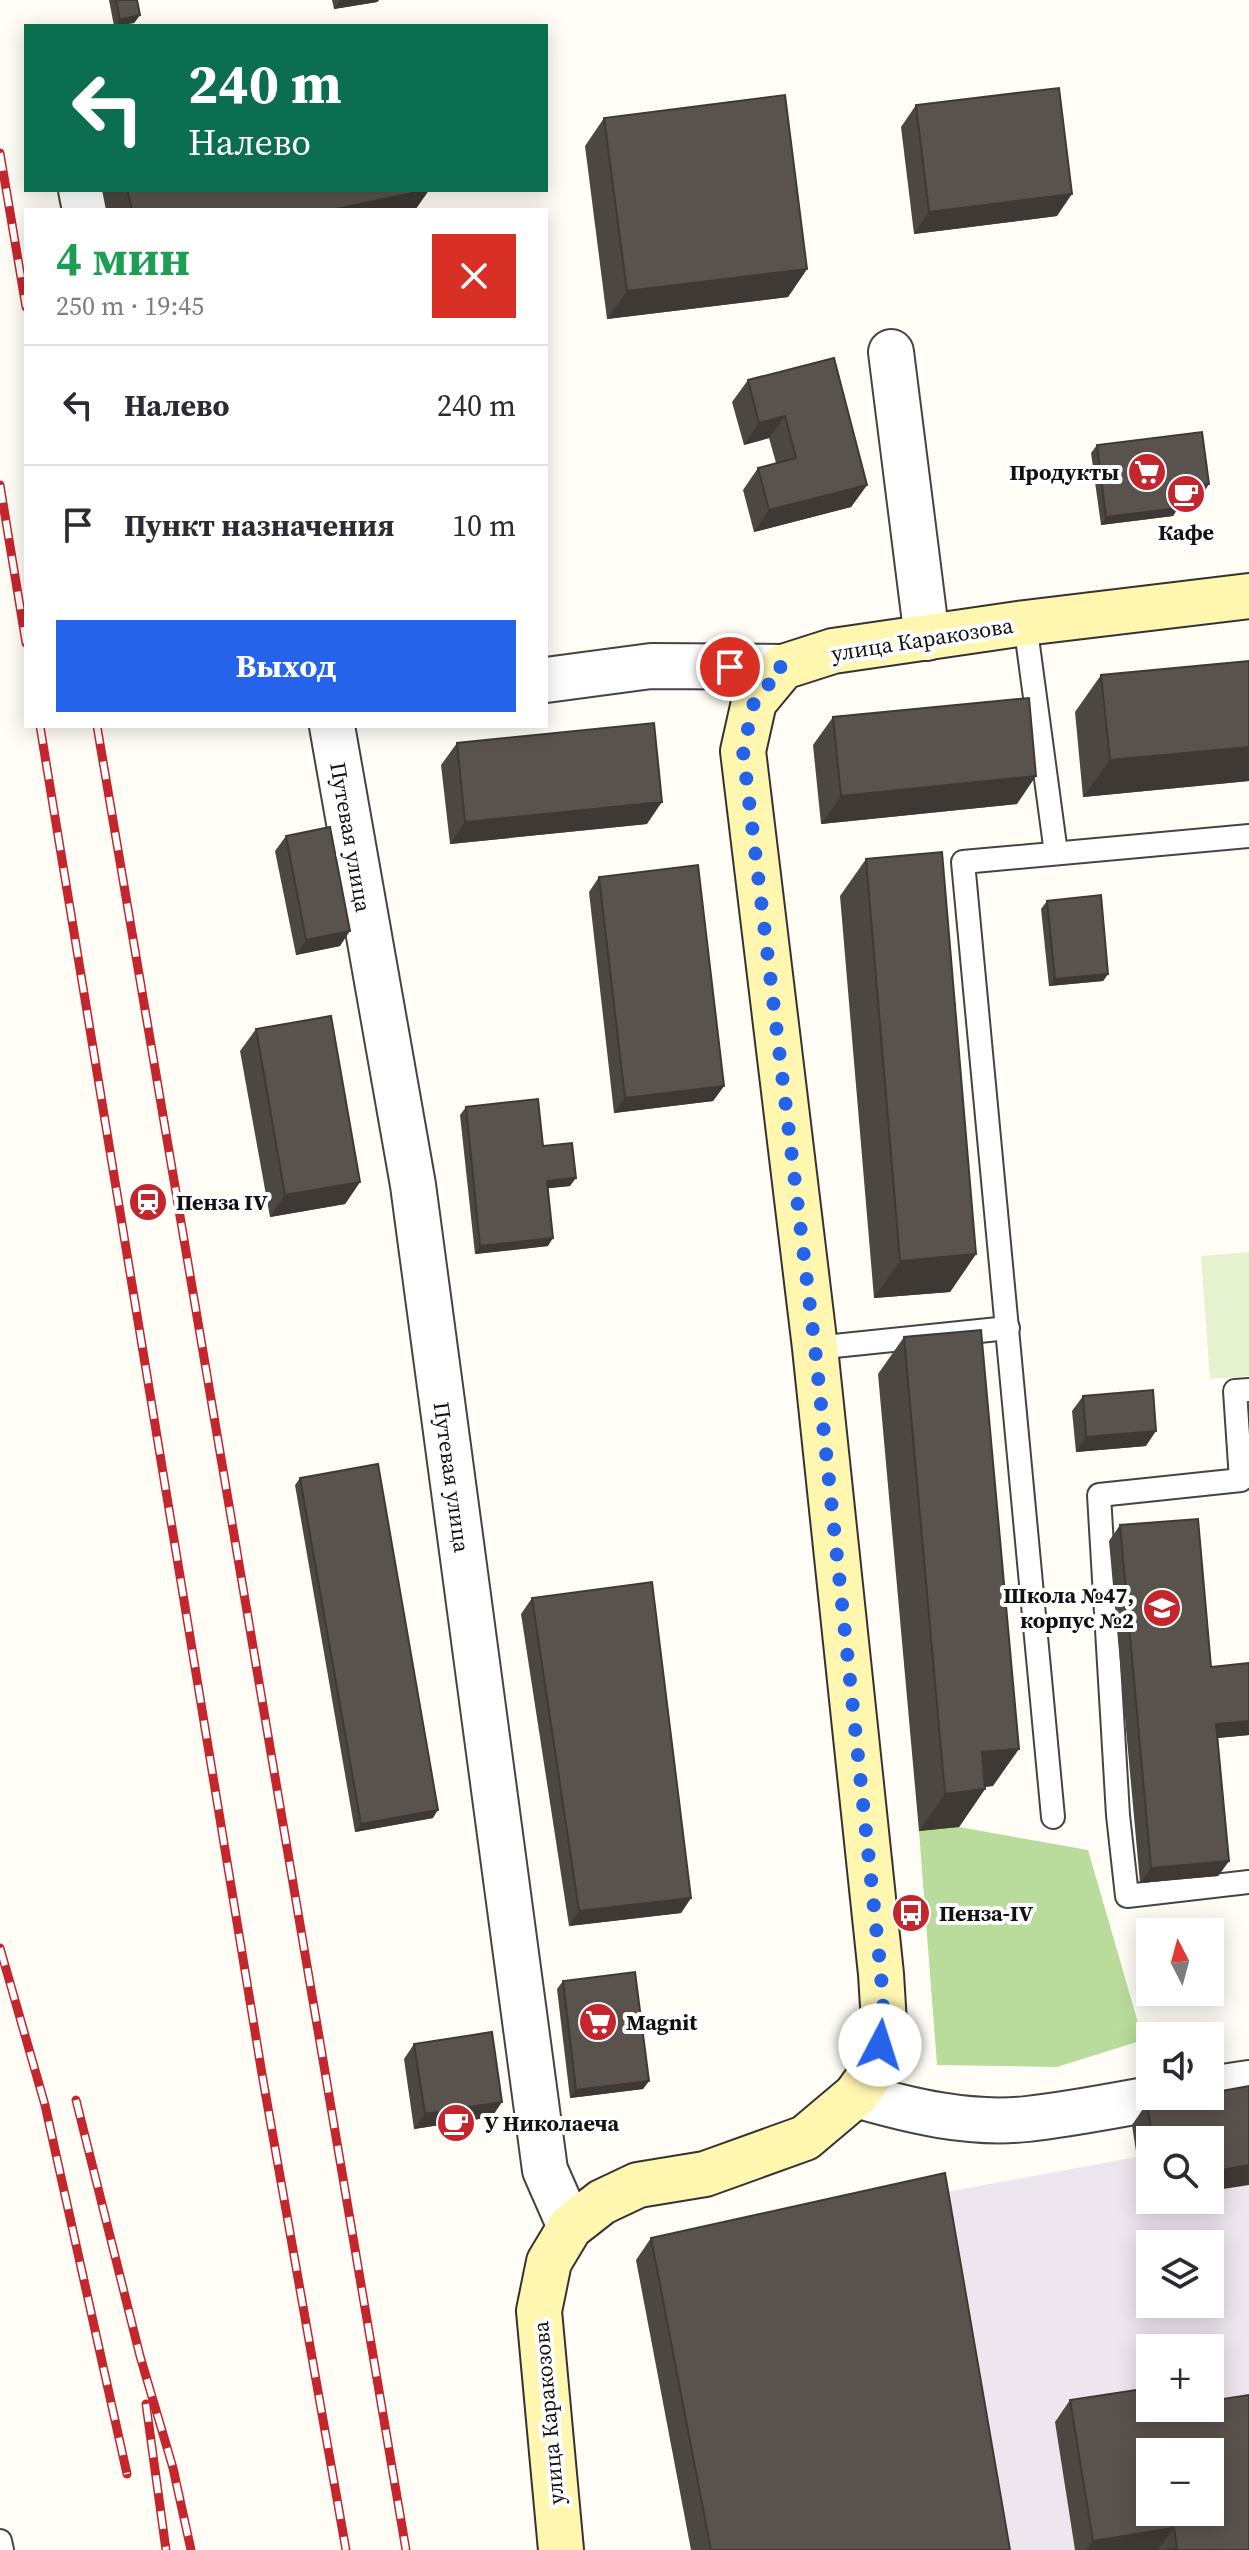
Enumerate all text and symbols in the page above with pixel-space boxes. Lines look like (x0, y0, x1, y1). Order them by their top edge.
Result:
text: 240 m (188, 45, 342, 122)
icon: left (56, 56, 160, 160)
text: Налево (188, 118, 311, 167)
text: 4 мин (56, 225, 190, 291)
button: close (432, 234, 516, 318)
text: 250 m · 19:45 (56, 288, 204, 324)
icon: left (56, 383, 100, 427)
text: Налево (124, 385, 229, 426)
text: 240 m (437, 385, 516, 426)
supermarket icon: Продукты (1126, 451, 1168, 493)
place label: Продукты (1009, 457, 1119, 487)
cafe icon: Кафе (1165, 473, 1207, 515)
icon: arrive (56, 503, 100, 547)
text: Пункт назначения (124, 505, 394, 546)
text: 10 m (452, 505, 516, 546)
place label: Кафе (1158, 517, 1214, 547)
street label: улица Каракозова (829, 610, 1016, 668)
button: Выход (56, 620, 516, 712)
pin (696, 633, 764, 701)
icon: arrive (708, 645, 752, 689)
street label: Путевая улица (323, 760, 379, 915)
station icon: Пенза IV (127, 1181, 169, 1223)
place label: Пенза IV (176, 1187, 268, 1217)
street label: Путевая улица (427, 1400, 478, 1555)
place label: Школа №47, корпус №2 (1003, 1580, 1134, 1635)
school or university icon: Школа №47, корпус №2 (1141, 1587, 1183, 1629)
bus stop icon: Пенза-IV (890, 1892, 932, 1934)
place label: Пенза-IV (939, 1898, 1034, 1928)
north arrow (1136, 1918, 1224, 2006)
map controls (1136, 1918, 1224, 2526)
supermarket icon: Magnit (577, 2001, 619, 2043)
position arrow (838, 2003, 922, 2087)
place label: Magnit (626, 2007, 698, 2037)
button: sound (1136, 2022, 1224, 2110)
cafe icon: У Николаеча (435, 2102, 477, 2144)
place label: У Николаеча (484, 2108, 619, 2138)
button: search (1136, 2126, 1224, 2214)
button: layers (1136, 2230, 1224, 2318)
street label: улица Каракозова (525, 2319, 571, 2506)
button: + (1136, 2334, 1224, 2422)
button: − (1136, 2438, 1224, 2526)

